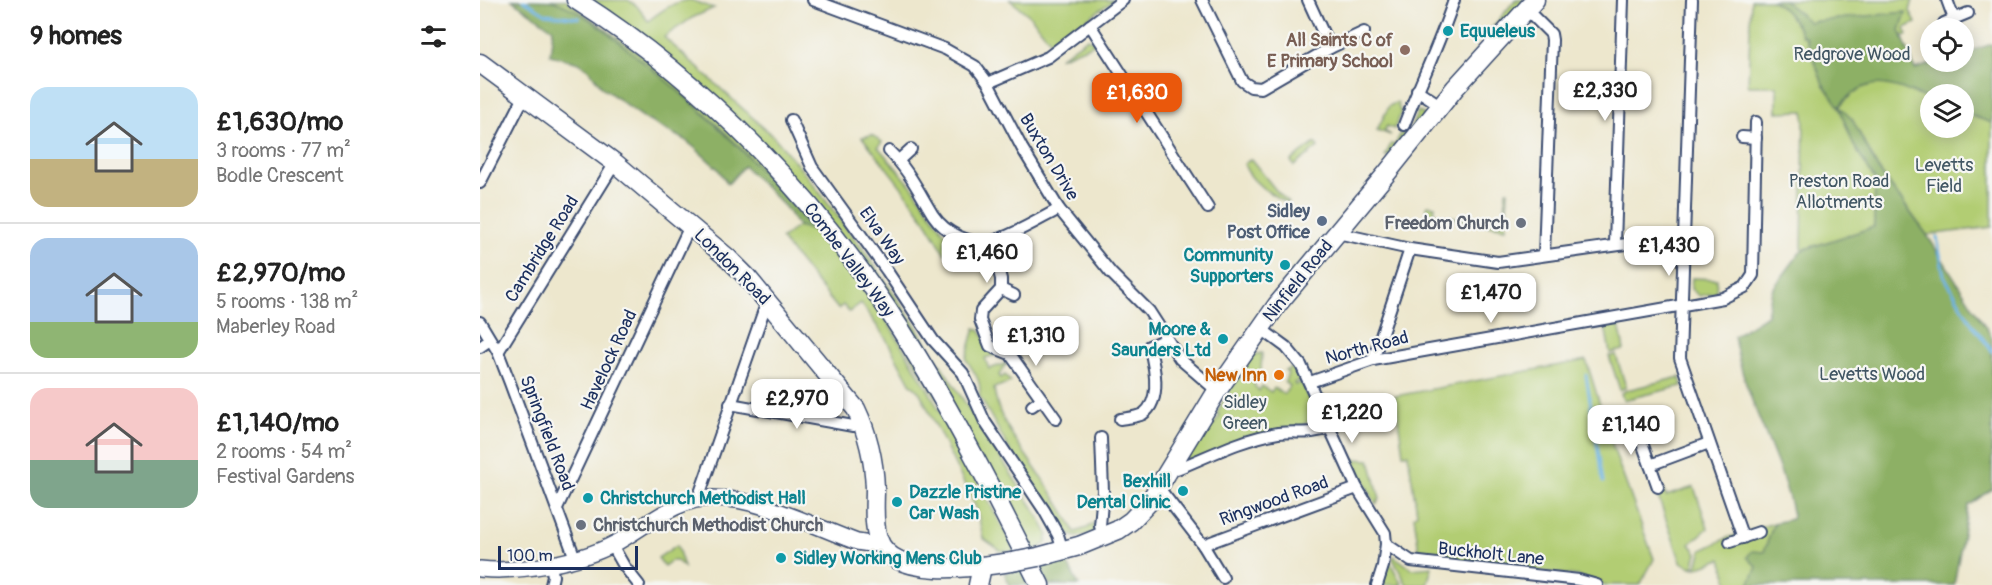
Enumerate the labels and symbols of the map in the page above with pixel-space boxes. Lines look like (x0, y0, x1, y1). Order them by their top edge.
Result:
place label: Equueleus (1460, 20, 1536, 43)
marker: Equueleus (1441, 24, 1455, 38)
place label: All Saints C of E Primary School (1267, 29, 1394, 73)
marker: All Saints C of E Primary School (1398, 43, 1412, 57)
park label: Redgrove Wood (1793, 43, 1911, 66)
pin: £2,330 (1556, 71, 1654, 122)
pin: £1,630 (1088, 73, 1186, 124)
street label: Buxton Drive (1014, 109, 1084, 205)
park label: Levetts Field (1915, 154, 1973, 198)
park label: Preston Road Allotments (1789, 170, 1889, 214)
street label: Cambridge Road (500, 191, 584, 307)
street label: Combe Valley Way (798, 198, 900, 322)
place label: Sidley Post Office (1227, 200, 1311, 244)
street label: Elva Way (854, 203, 910, 270)
place label: Freedom Church (1384, 212, 1510, 235)
marker: Sidley Post Office (1315, 214, 1329, 228)
marker: Freedom Church (1514, 216, 1528, 230)
street label: London Road (689, 224, 775, 310)
pin: £1,430 (1620, 226, 1718, 277)
pin: £1,460 (938, 233, 1036, 284)
street label: Ninfield Road (1258, 235, 1338, 327)
place label: Community Supporters (1183, 244, 1274, 288)
marker: Community Supporters (1278, 258, 1292, 272)
pin: £1,470 (1442, 273, 1540, 324)
street label: Havelock Road (576, 306, 642, 414)
pin: £1,310 (987, 316, 1085, 367)
place label: Moore & Saunders Ltd (1111, 318, 1211, 362)
street label: North Road (1323, 326, 1411, 370)
marker: Moore & Saunders Ltd (1216, 332, 1230, 346)
park label: Levetts Wood (1819, 363, 1925, 386)
place label: New Inn (1204, 364, 1267, 387)
marker: New Inn (1272, 368, 1286, 382)
street label: Springfield Road (515, 372, 579, 494)
pin: £2,970 (748, 379, 846, 430)
park label: Sidley Green (1222, 391, 1268, 435)
pin: £1,220 (1303, 393, 1401, 444)
pin: £1,140 (1582, 405, 1680, 456)
place label: Bexhill Dental Clinic (1076, 470, 1171, 514)
street label: Ringwood Road (1216, 471, 1332, 531)
place label: Dazzle Pristine Car Wash (909, 481, 1022, 525)
marker: Bexhill Dental Clinic (1176, 484, 1190, 498)
place label: Christchurch Methodist Hall (600, 487, 806, 510)
marker: Christchurch Methodist Hall (581, 491, 595, 505)
marker: Dazzle Pristine Car Wash (890, 495, 904, 509)
place label: Christchurch Methodist Church (593, 514, 824, 537)
marker: Christchurch Methodist Church (574, 518, 588, 532)
street label: Buckholt Lane (1437, 537, 1545, 571)
scale bar (498, 543, 638, 570)
place label: Sidley Working Mens Club (793, 547, 982, 570)
marker: Sidley Working Mens Club (774, 551, 788, 565)

